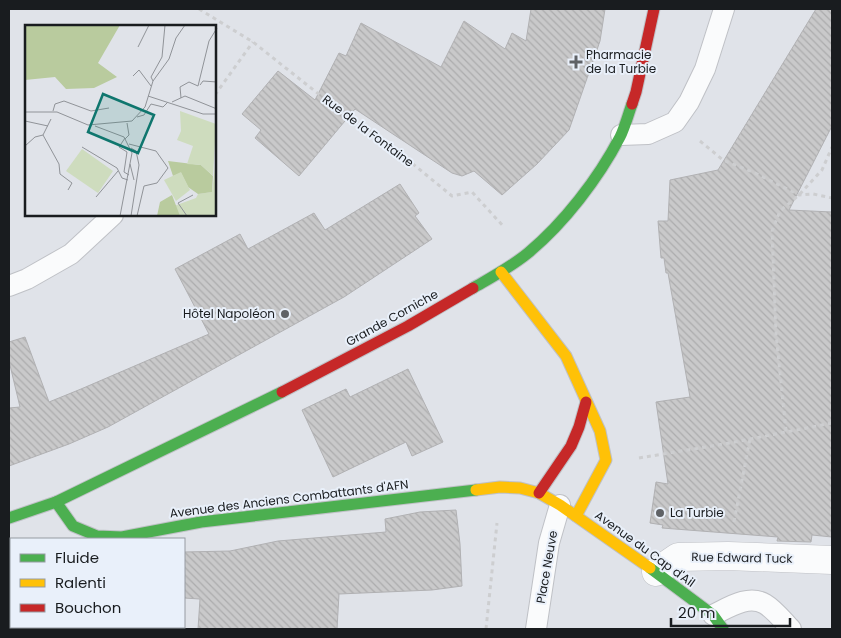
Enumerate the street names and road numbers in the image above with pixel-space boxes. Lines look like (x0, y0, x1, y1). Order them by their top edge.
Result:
street label: Rue de la Fontaine (319, 91, 418, 171)
street label: Grande Corniche (343, 285, 441, 350)
street label: Avenue des Anciens Combattants d'AFN (169, 475, 409, 522)
street label: Avenue du Cap d'Ail (592, 506, 699, 591)
street label: Place Neuve (532, 529, 561, 605)
street label: Rue Edward Tuck (691, 548, 794, 567)

